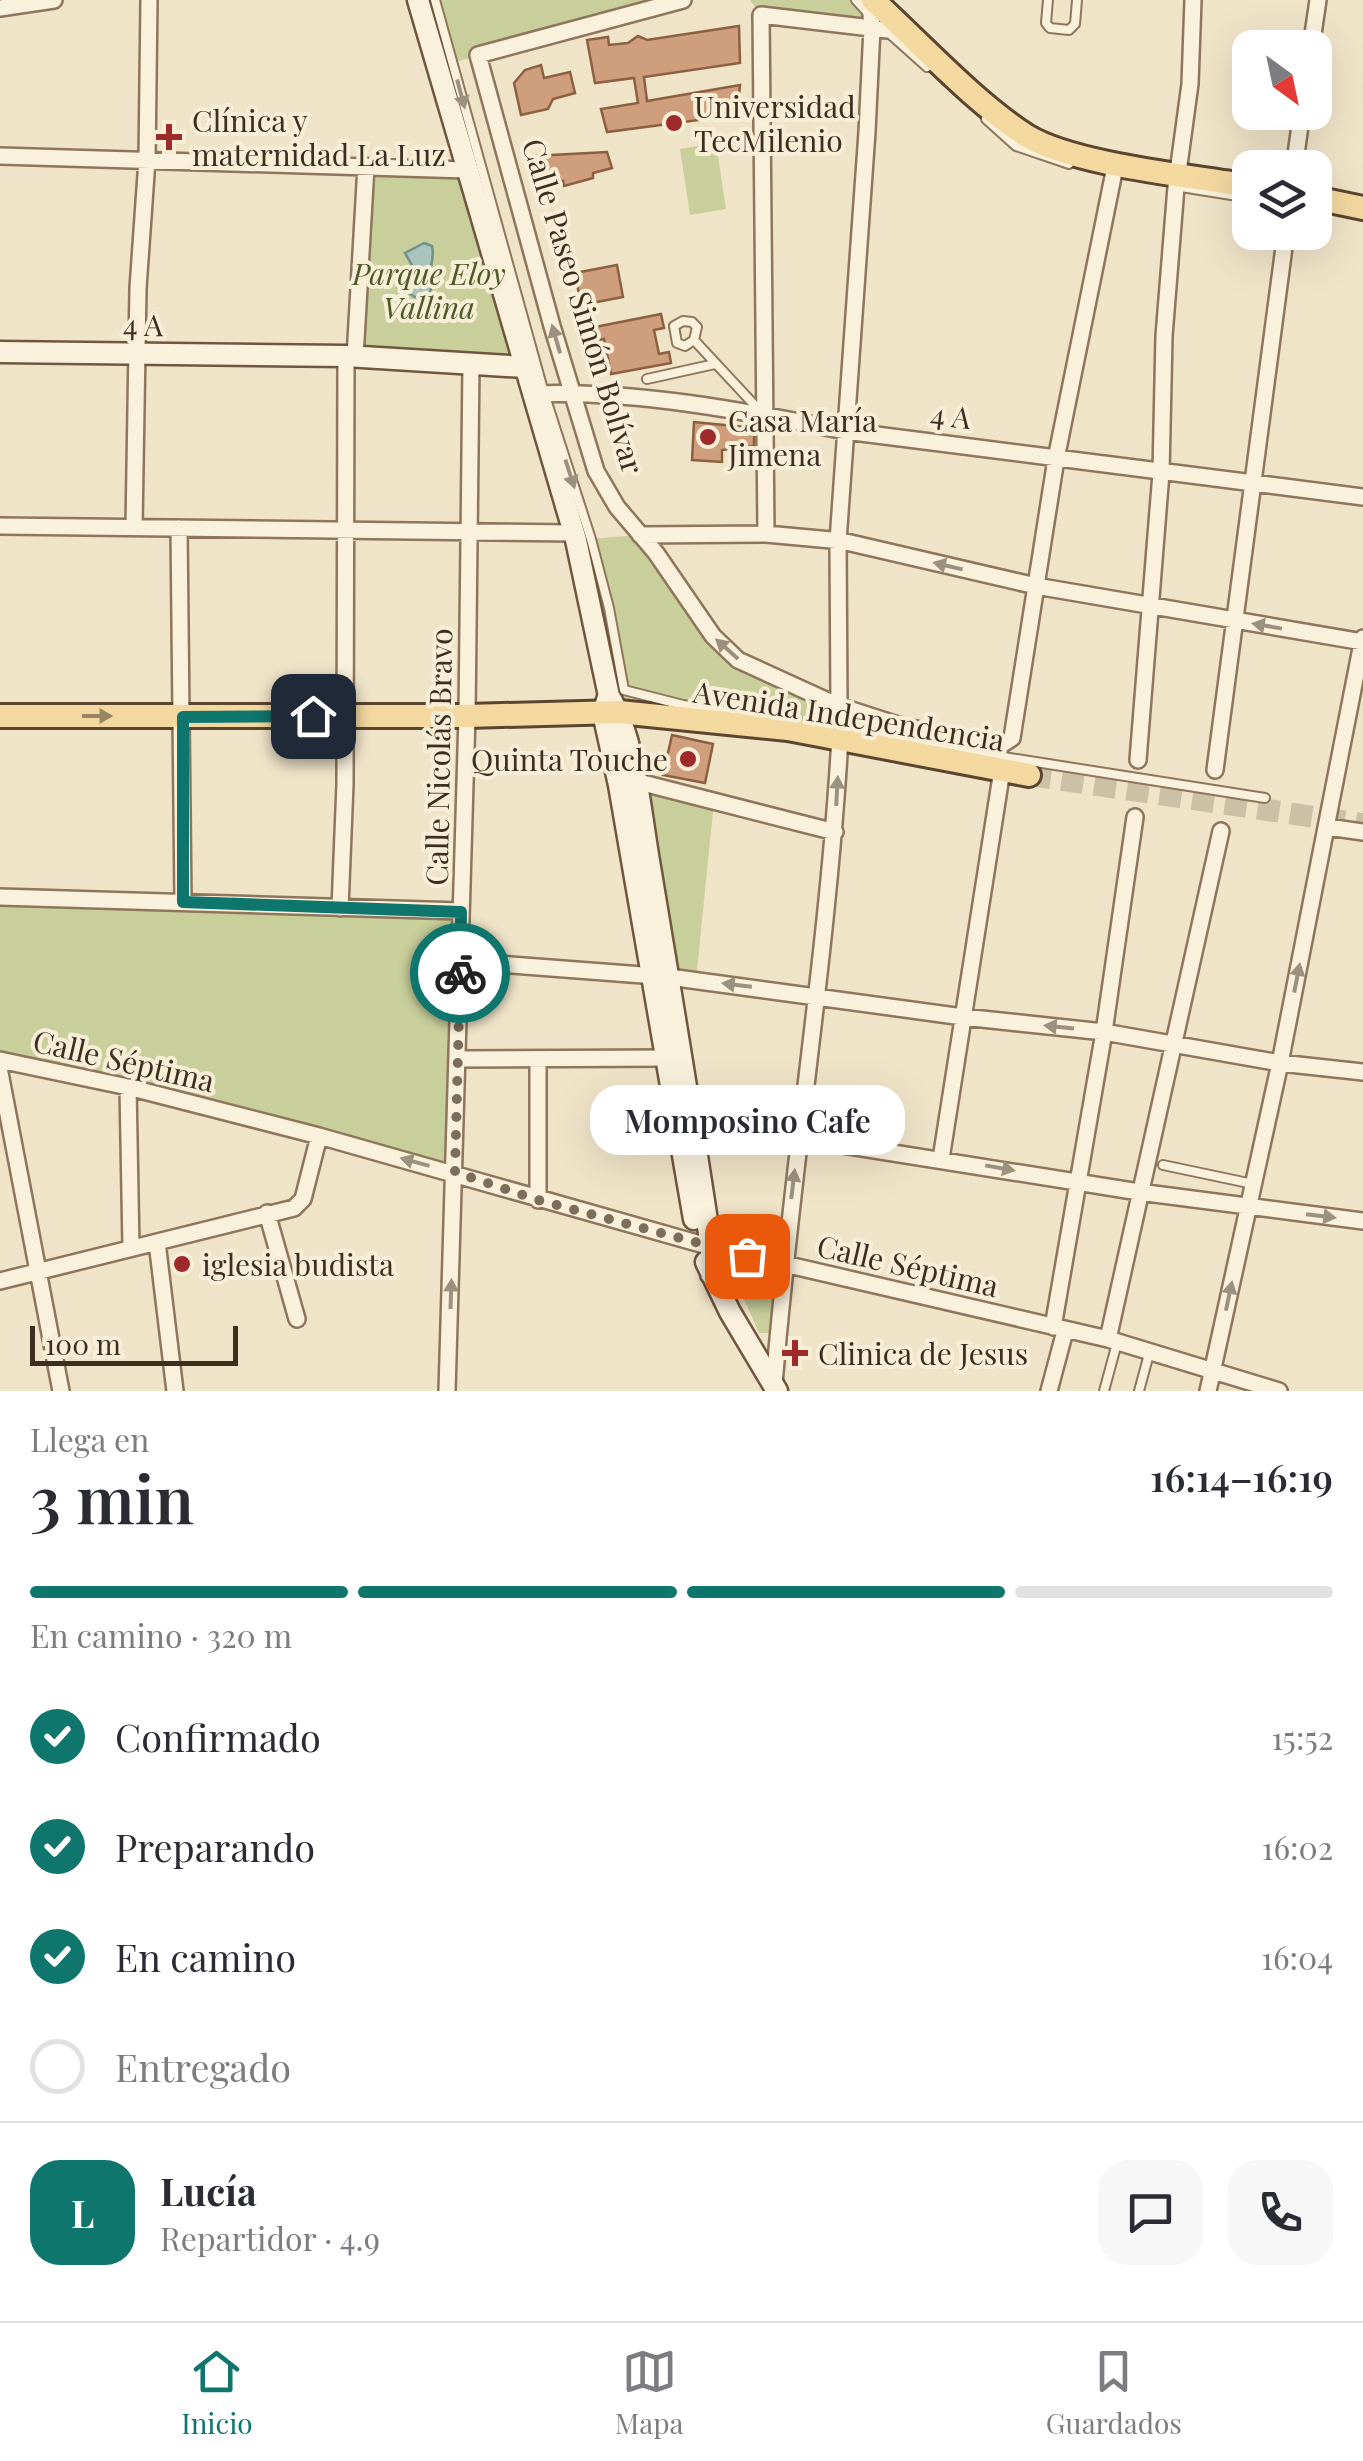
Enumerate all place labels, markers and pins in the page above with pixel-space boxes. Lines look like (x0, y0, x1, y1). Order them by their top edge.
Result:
place label: Universidad TecMilenio (694, 86, 856, 160)
place label: Clínica y maternidad La Luz (192, 100, 446, 174)
marker: Universidad TecMilenio (663, 112, 685, 134)
marker: Clínica y maternidad La Luz (156, 124, 182, 150)
place label: Casa María Jimena (727, 400, 877, 474)
marker: Casa María Jimena (697, 426, 719, 448)
pin (271, 674, 356, 759)
place label: Quinta Touche (471, 739, 668, 779)
marker: Quinta Touche (677, 748, 699, 770)
callout: Momposino Cafe (590, 1086, 904, 1156)
pin (705, 1214, 790, 1299)
place label: iglesia budista (202, 1244, 394, 1284)
marker: iglesia budista (171, 1253, 193, 1275)
place label: Clinica de Jesus (818, 1333, 1028, 1373)
marker: Clinica de Jesus (782, 1340, 808, 1366)

